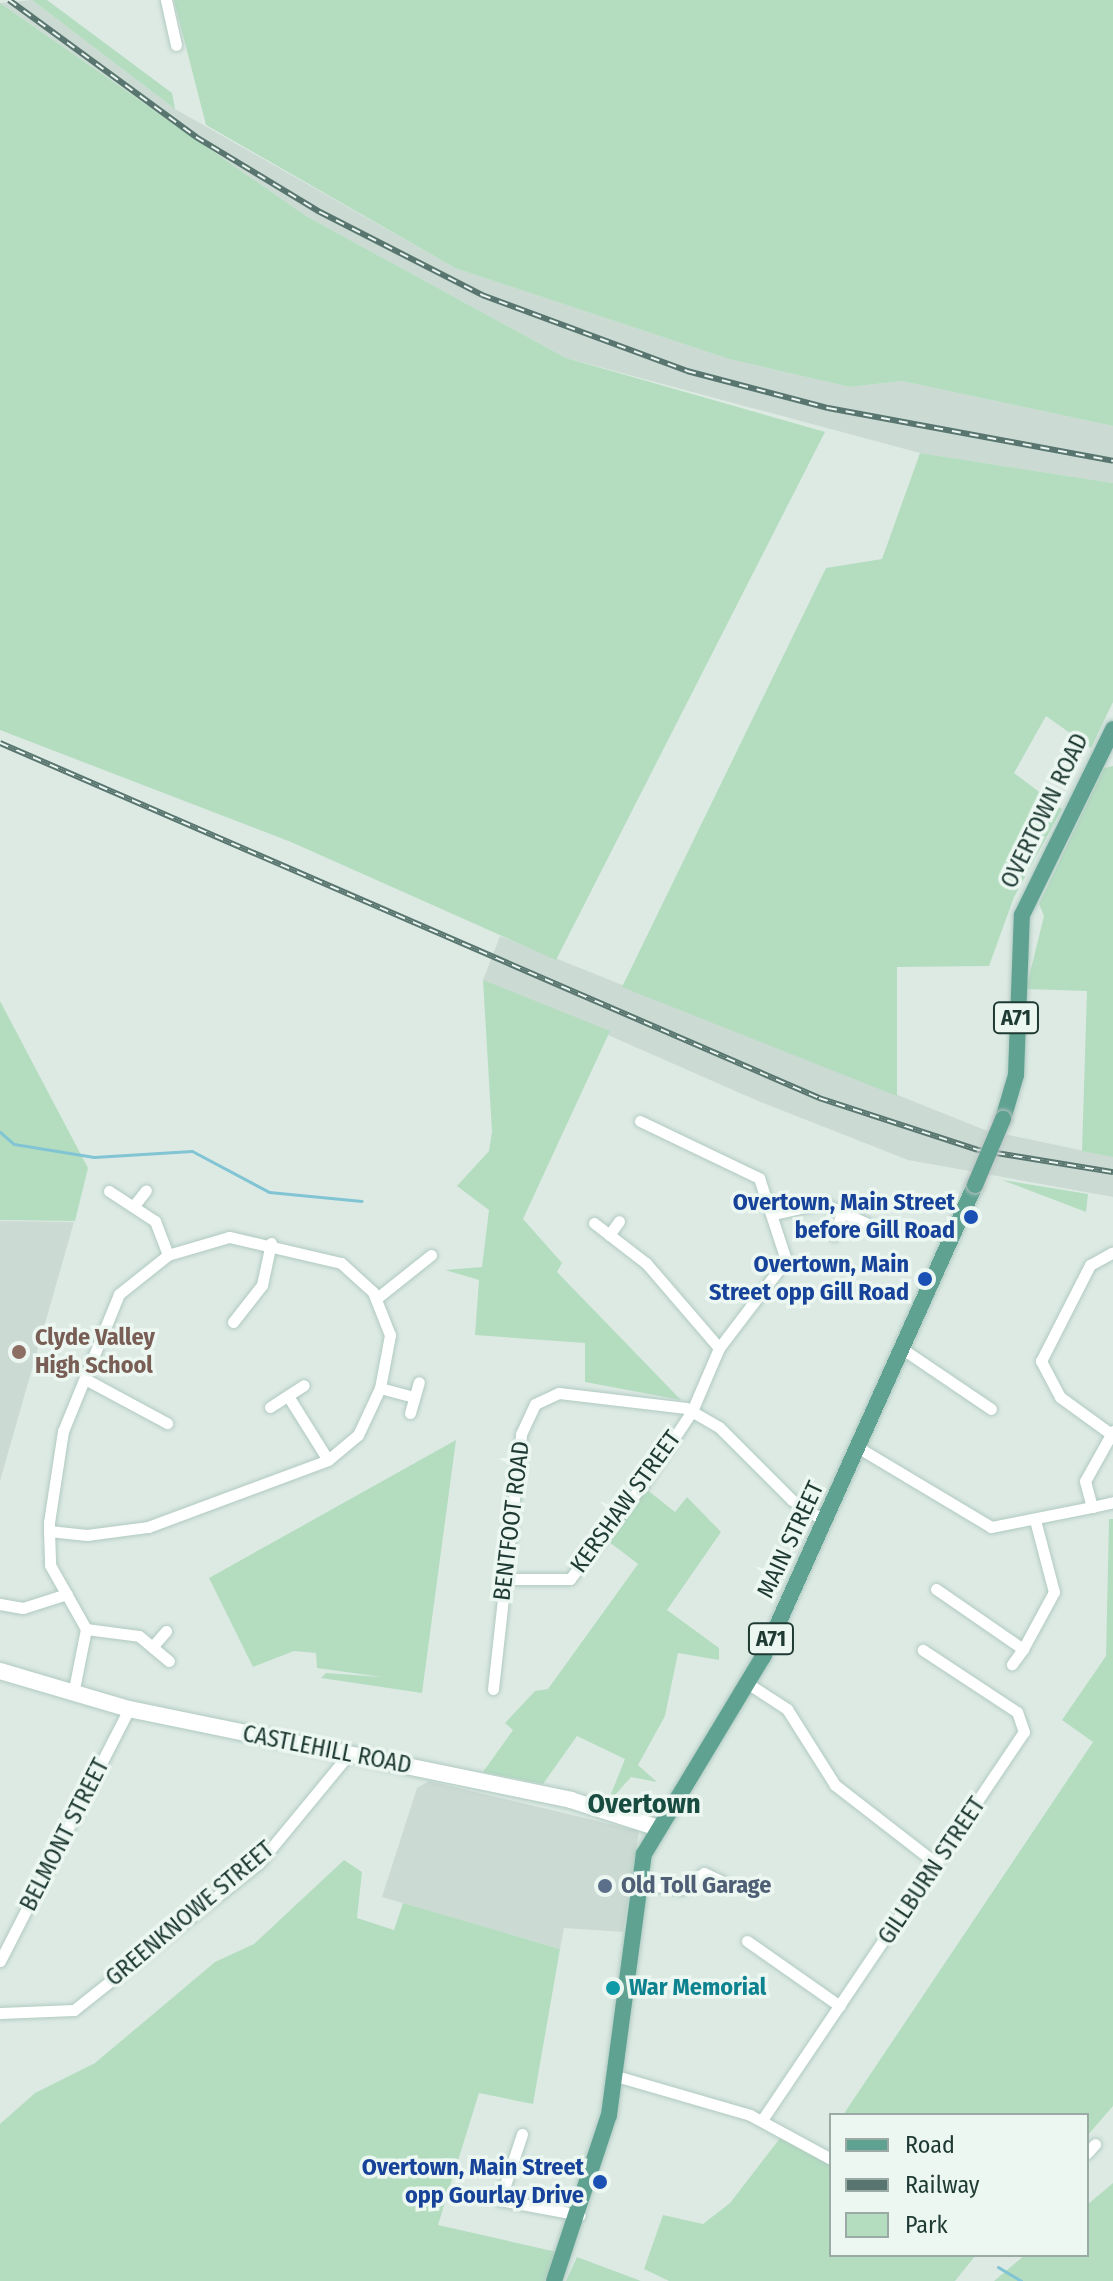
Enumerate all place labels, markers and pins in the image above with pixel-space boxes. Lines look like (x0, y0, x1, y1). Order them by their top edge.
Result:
place label: Overtown, Main Street before Gill Road (733, 1189, 955, 1245)
marker: Overtown, Main Street before Gill Road (962, 1208, 980, 1226)
place label: Overtown, Main Street opp Gill Road (709, 1251, 909, 1307)
marker: Overtown, Main Street opp Gill Road (916, 1270, 934, 1288)
place label: Clyde Valley High School (35, 1324, 155, 1380)
marker: Clyde Valley High School (10, 1343, 28, 1361)
place label: Old Toll Garage (621, 1872, 771, 1900)
marker: Old Toll Garage (596, 1877, 614, 1895)
place label: War Memorial (629, 1974, 766, 2002)
marker: War Memorial (604, 1979, 622, 1997)
place label: Overtown, Main Street opp Gourlay Drive (362, 2154, 584, 2210)
marker: Overtown, Main Street opp Gourlay Drive (591, 2173, 609, 2191)

